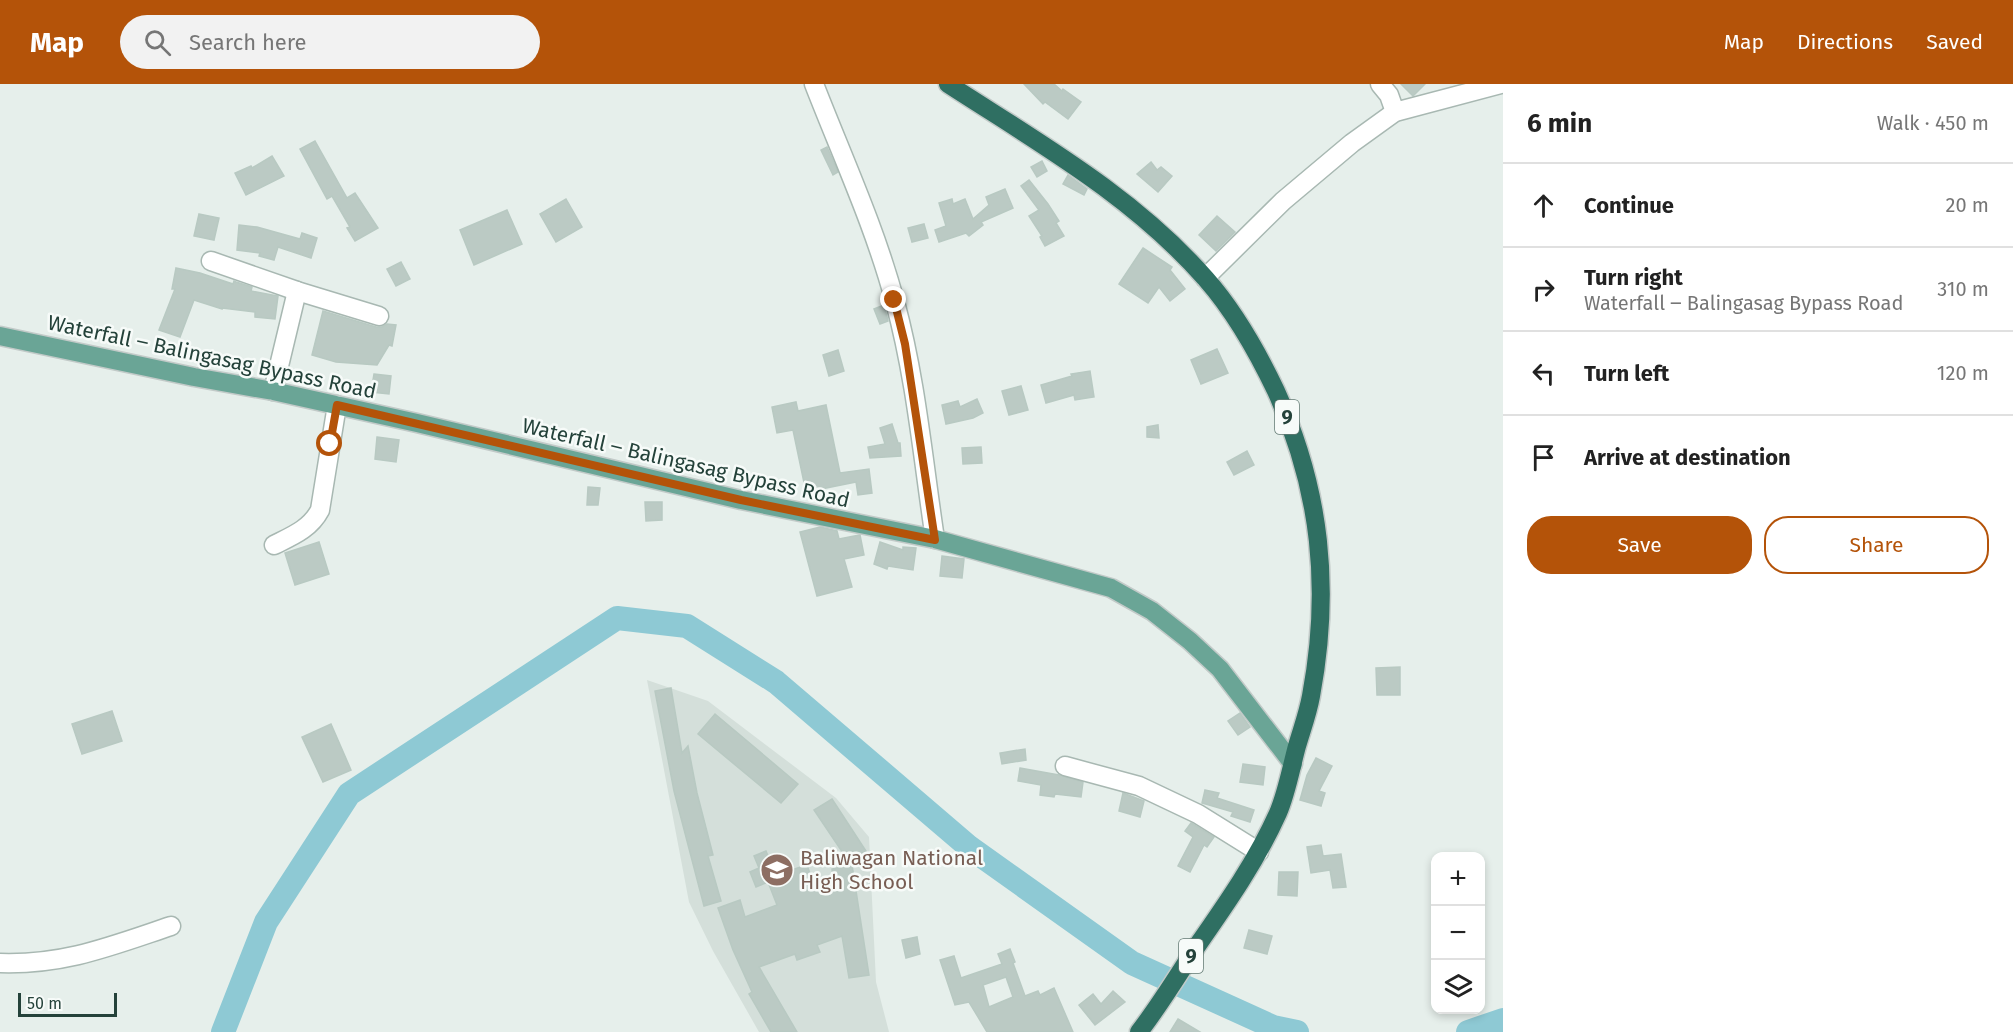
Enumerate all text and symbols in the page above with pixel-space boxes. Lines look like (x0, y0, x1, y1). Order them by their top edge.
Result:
search box (120, 15, 540, 69)
text: Map (30, 26, 84, 59)
icon: search (141, 26, 174, 59)
text: Search here (189, 29, 307, 56)
text: Map (1724, 29, 1764, 55)
text: Directions (1797, 29, 1893, 55)
text: Saved (1926, 29, 1983, 55)
text: 6 min (1527, 108, 1592, 139)
text: Walk · 450 m (1877, 111, 1989, 135)
icon: ahead (1527, 189, 1560, 222)
text: Continue (1584, 192, 1674, 219)
text: 20 m (1946, 193, 1989, 217)
text: Turn right (1584, 264, 1683, 291)
icon: right (1527, 273, 1560, 306)
text: 310 m (1937, 277, 1989, 301)
route end (880, 286, 906, 312)
text: Waterfall ‒ Balingasag Bypass Road (1584, 291, 1903, 315)
street label: Waterfall ‒ Balingasag Bypass Road (45, 309, 379, 405)
icon: left (1527, 357, 1560, 390)
text: Turn left (1584, 360, 1669, 387)
text: 120 m (1937, 361, 1989, 385)
road number: 9 (1275, 400, 1299, 434)
street label: Waterfall ‒ Balingasag Bypass Road (520, 413, 852, 513)
route start (316, 430, 342, 456)
icon: arrive (1527, 441, 1560, 474)
text: Arrive at destination (1584, 444, 1791, 471)
button: Save (1527, 516, 1752, 574)
button: Share (1764, 516, 1989, 574)
place label: Baliwagan National High School (800, 845, 983, 895)
school or university icon: Baliwagan National High School (759, 852, 795, 888)
map controls (1431, 852, 1485, 1014)
button: + (1431, 852, 1485, 906)
button: − (1431, 906, 1485, 960)
road number: 9 (1179, 939, 1203, 973)
button: layers (1431, 960, 1485, 1014)
scale bar (18, 990, 117, 1018)
text: 50 m (27, 994, 62, 1013)

